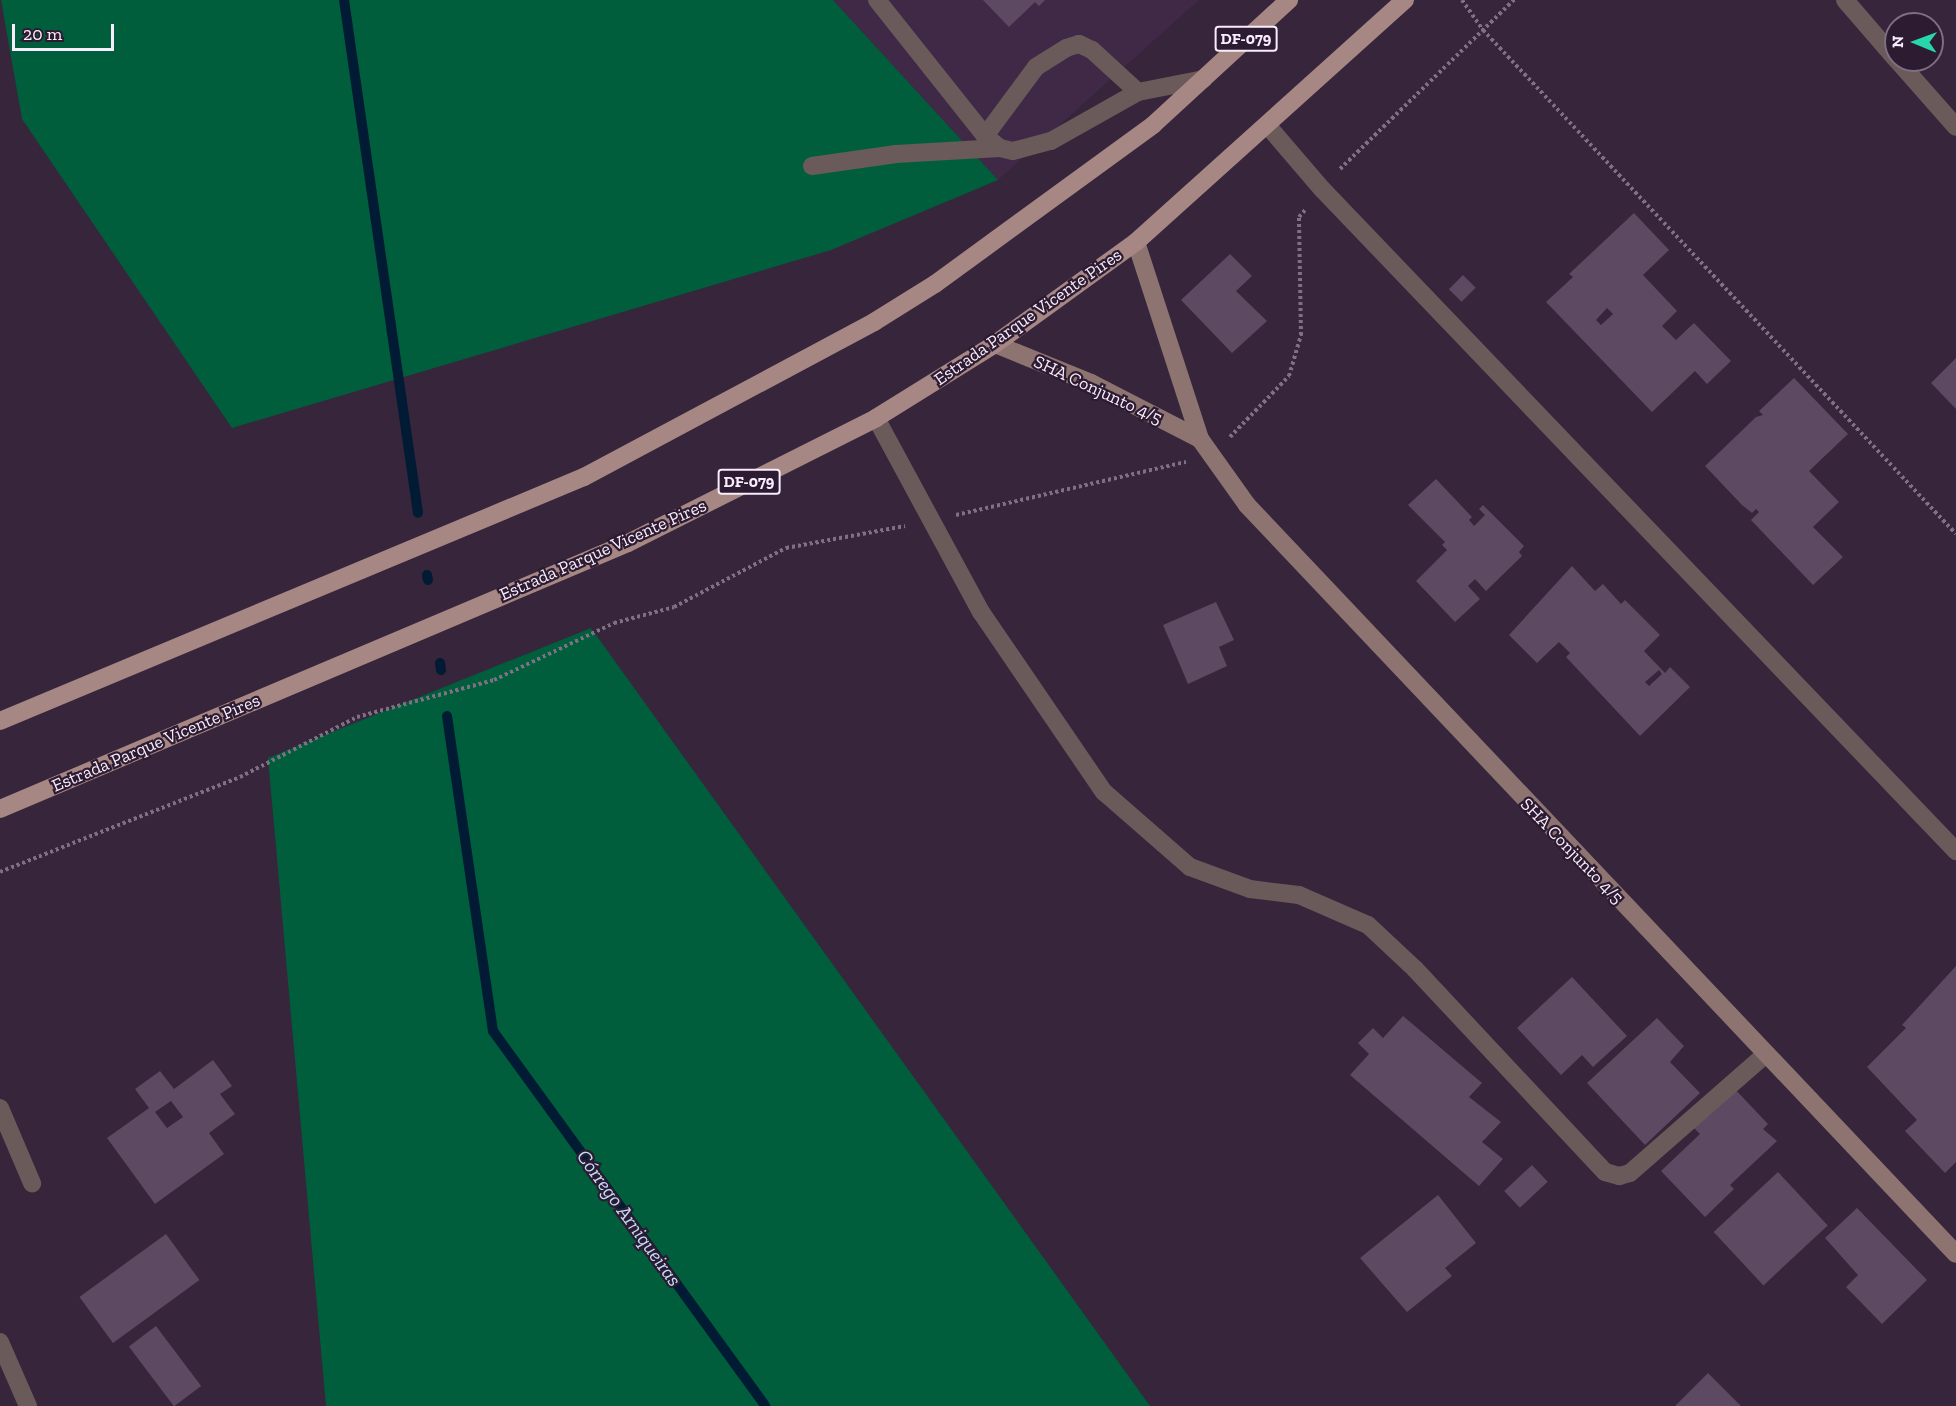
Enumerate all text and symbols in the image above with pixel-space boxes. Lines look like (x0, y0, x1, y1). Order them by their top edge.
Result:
scale bar (15, 12, 117, 50)
north arrow (1884, 12, 1944, 72)
text: 20 m (23, 23, 62, 45)
road number: DF-079 (1214, 26, 1278, 52)
text: N (1888, 35, 1907, 48)
street label: Estrada Parque Vicente Pires (930, 244, 1126, 390)
street label: SHA Conjunto 4/5 (1030, 351, 1166, 429)
road number: DF-079 (718, 469, 780, 495)
street label: Estrada Parque Vicente Pires (496, 494, 710, 606)
street label: Estrada Parque Vicente Pires (48, 689, 264, 797)
street label: SHA Conjunto 4/5 (1516, 793, 1628, 909)
water label: Córrego Arniqueiras (571, 1145, 687, 1291)

